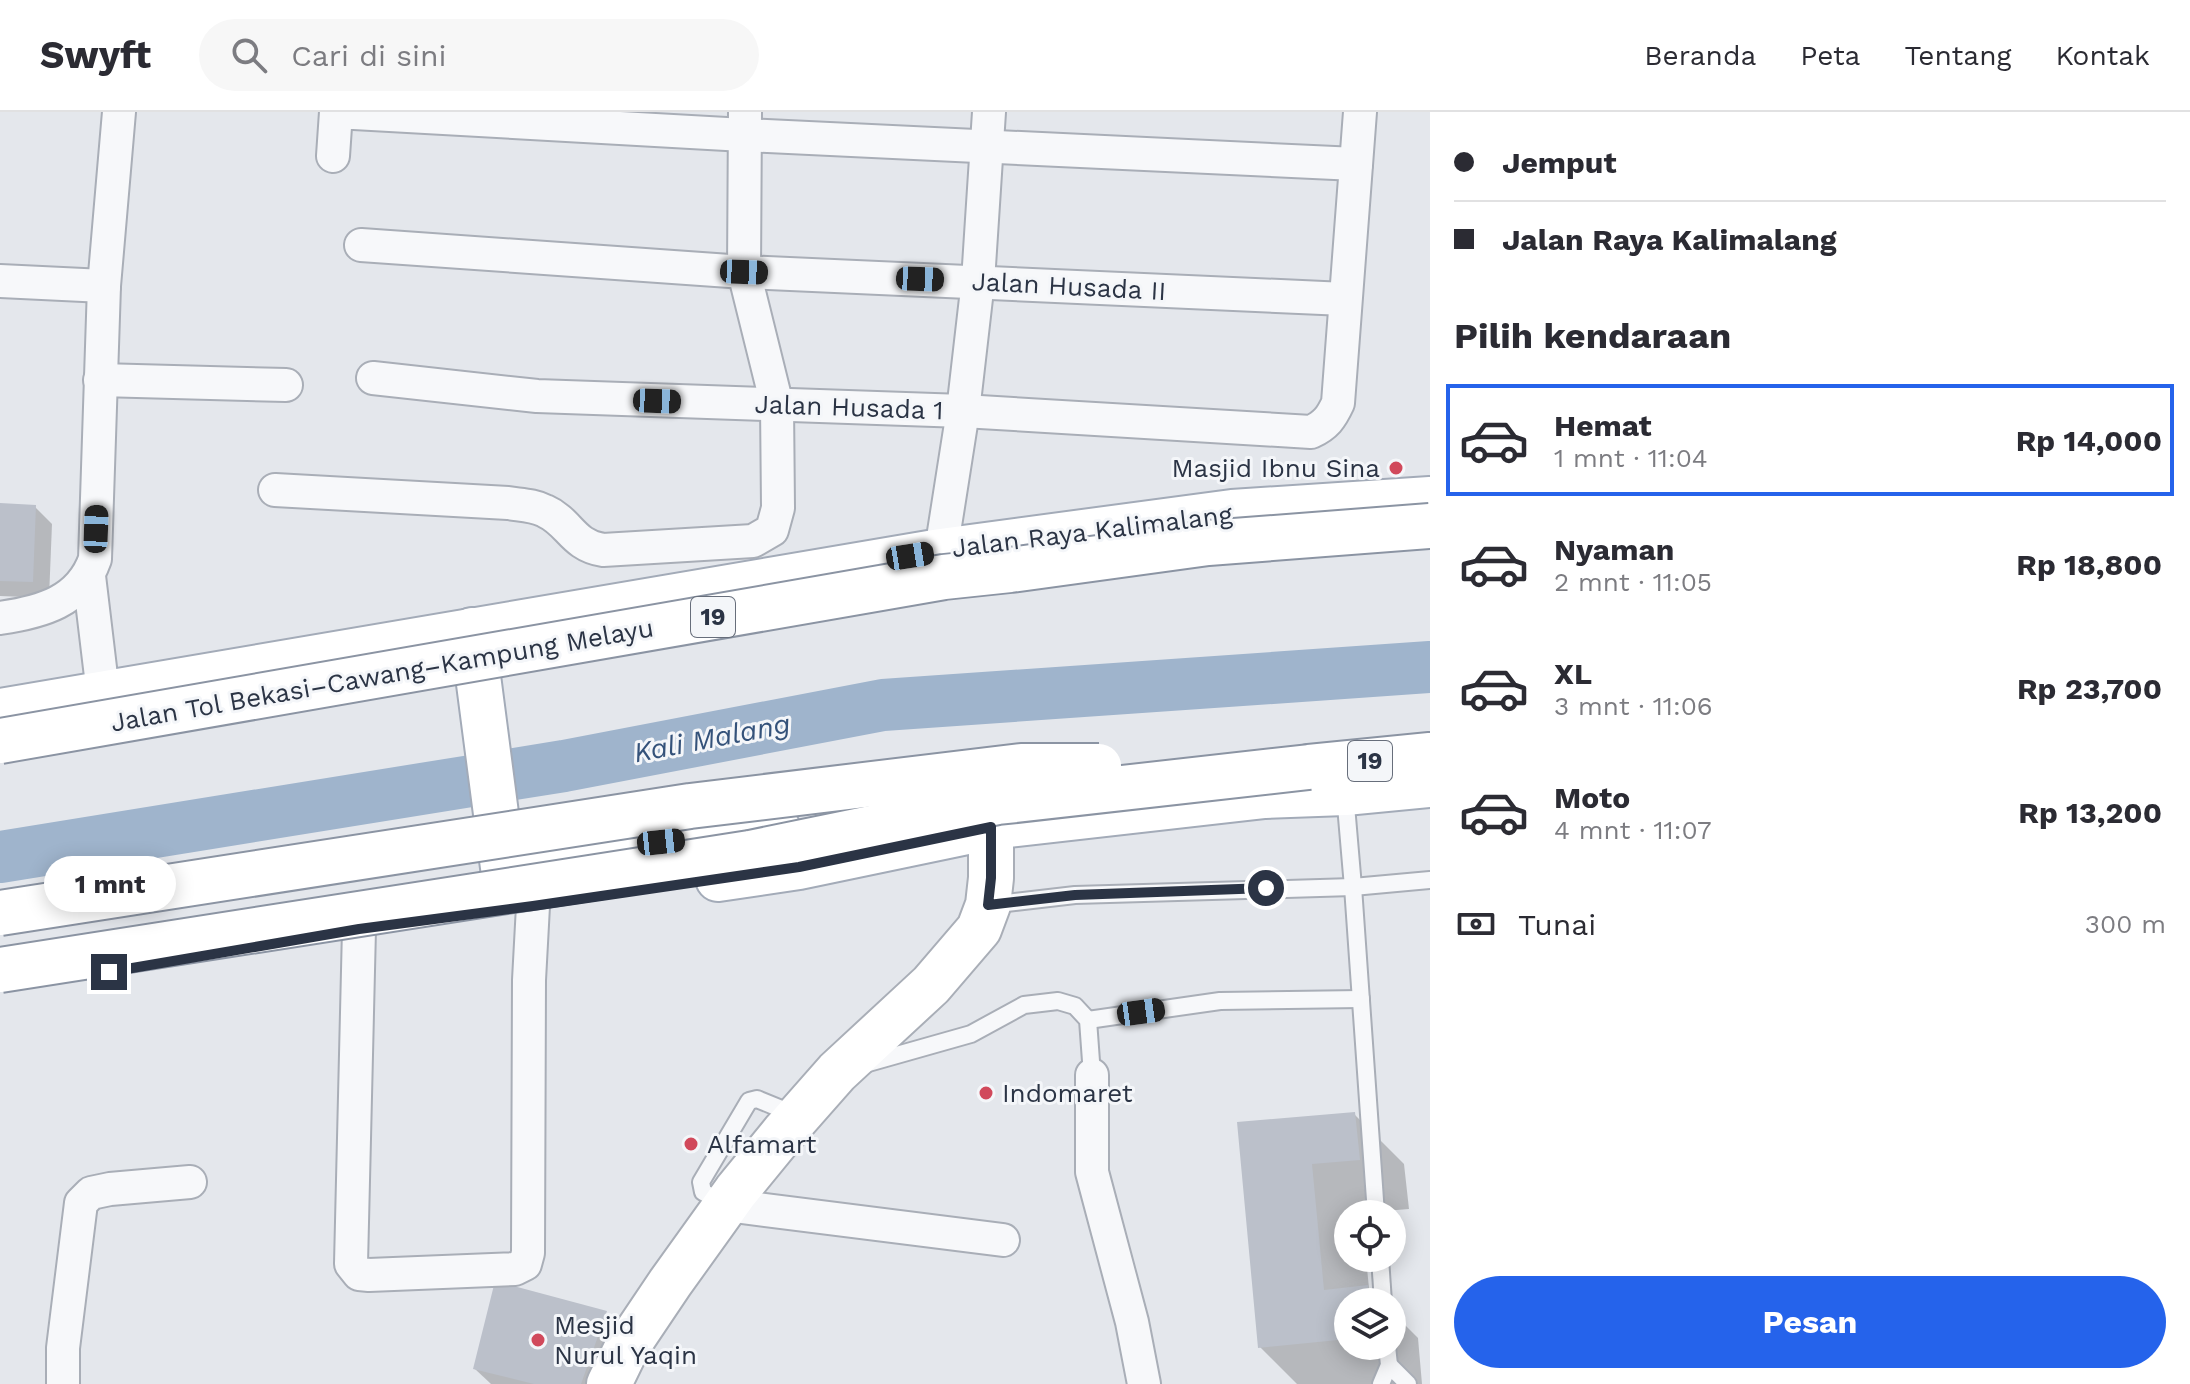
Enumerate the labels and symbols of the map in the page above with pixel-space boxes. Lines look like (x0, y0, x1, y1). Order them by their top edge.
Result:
car (720, 259, 768, 285)
car (896, 266, 944, 292)
street label: Jalan Husada II (971, 266, 1167, 306)
car (633, 388, 681, 414)
street label: Jalan Husada 1 (754, 389, 944, 425)
place label: Masjid Ibnu Sina (1171, 453, 1380, 483)
marker: Masjid Ibnu Sina (1387, 459, 1405, 477)
street label: Jalan Raya Kalimalang (950, 499, 1234, 563)
car (83, 505, 109, 553)
car (884, 540, 936, 572)
road number: 19 (691, 597, 735, 637)
street label: Jalan Tol Bekasi–Cawang–Kampung Melayu (108, 612, 656, 738)
water label: Kali Malang (631, 707, 793, 769)
road number: 19 (1348, 741, 1392, 781)
car (636, 828, 686, 856)
callout: 1 mnt (43, 856, 175, 912)
route start (1248, 870, 1284, 906)
route end (91, 954, 127, 990)
car (1116, 997, 1166, 1027)
place label: Indomaret (1002, 1078, 1133, 1108)
marker: Indomaret (977, 1084, 995, 1102)
place label: Alfamart (707, 1129, 817, 1159)
marker: Alfamart (682, 1135, 700, 1153)
place label: Mesjid Nurul Yaqin (554, 1310, 697, 1370)
marker: Mesjid Nurul Yaqin (529, 1331, 547, 1349)

